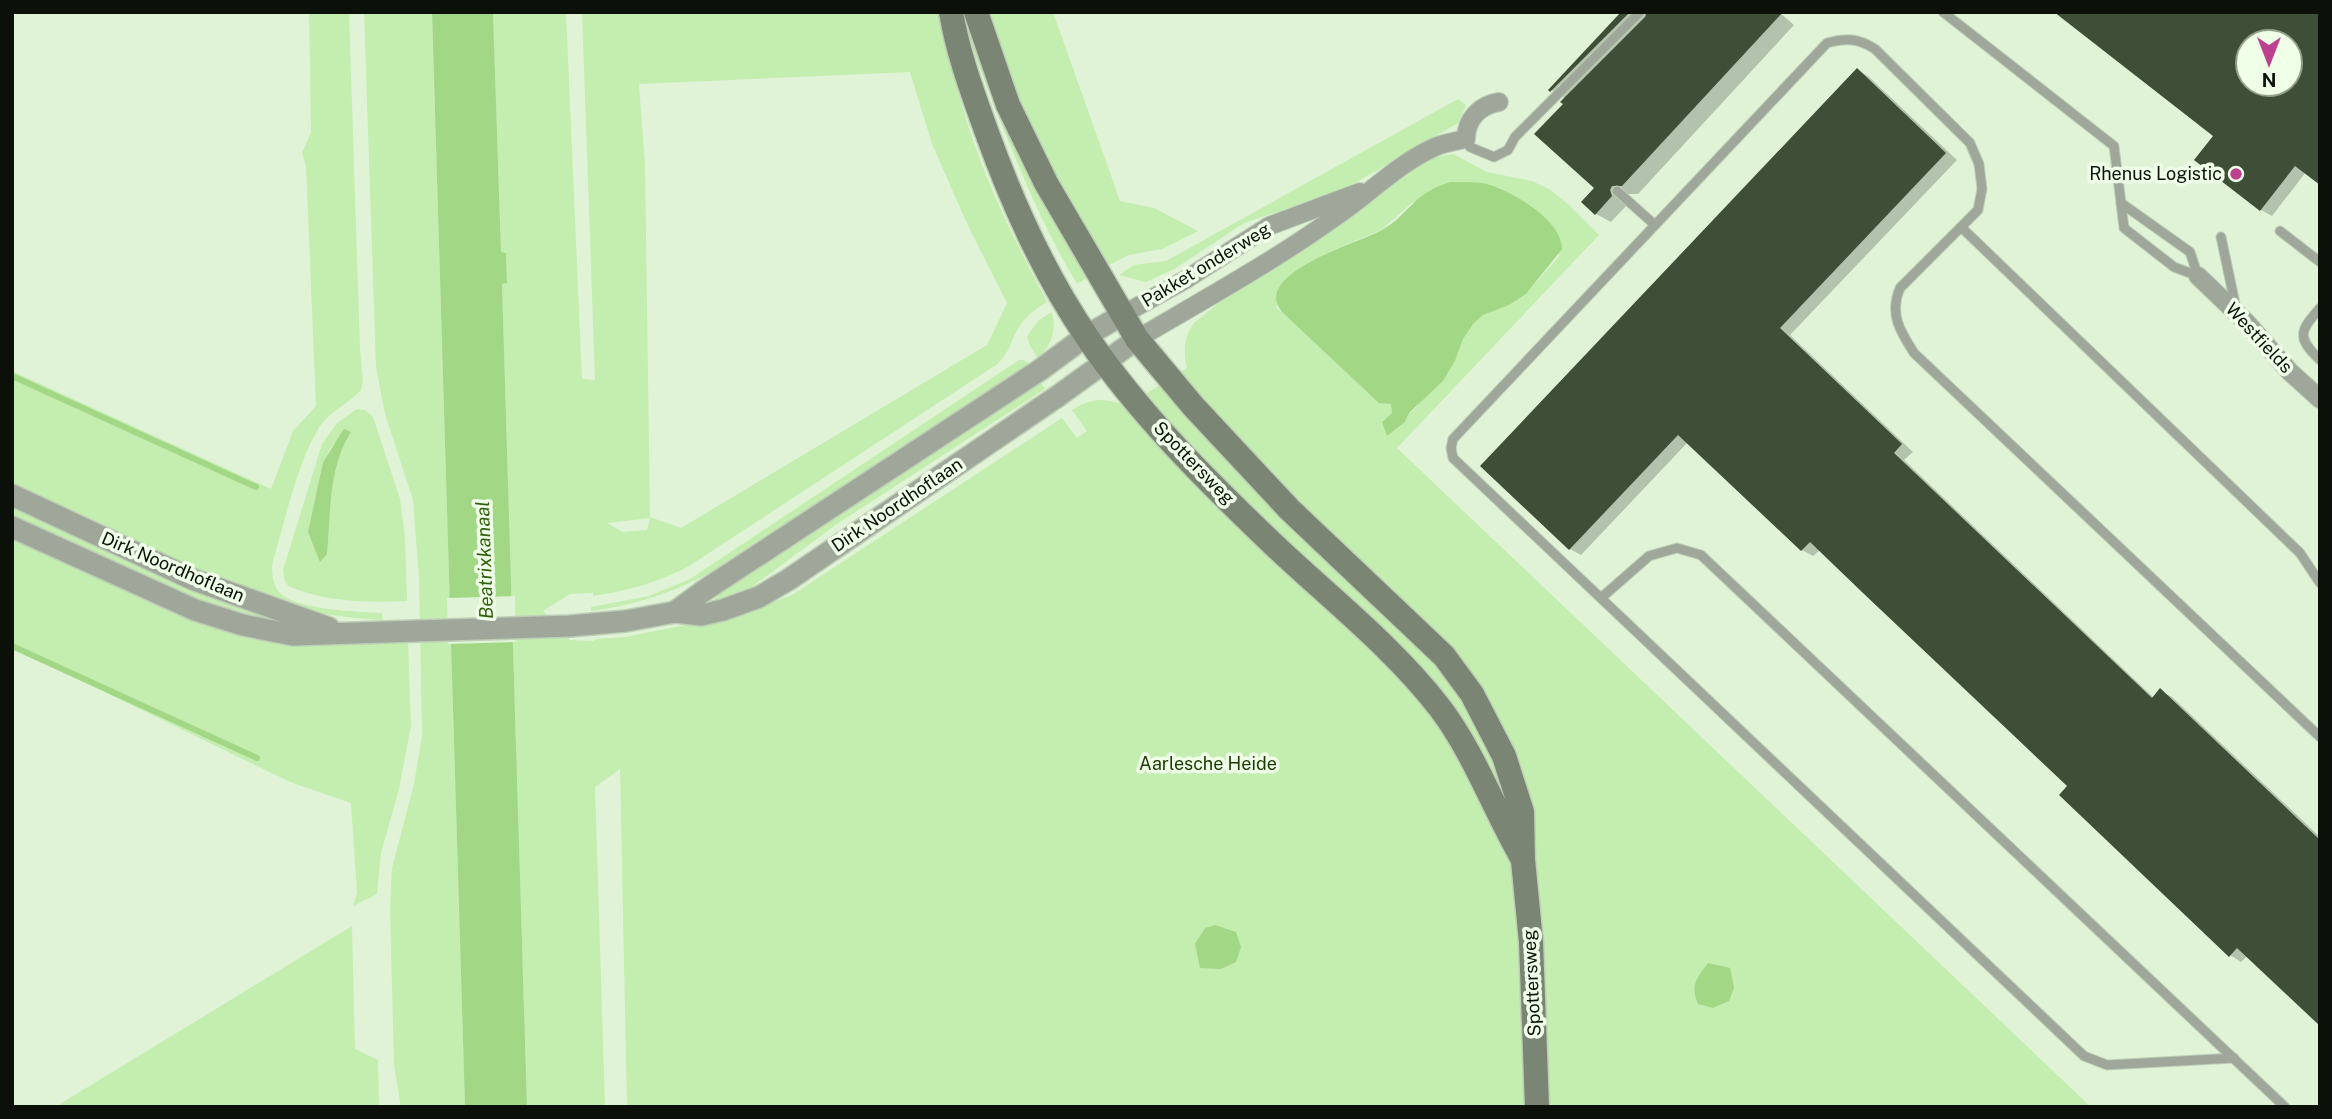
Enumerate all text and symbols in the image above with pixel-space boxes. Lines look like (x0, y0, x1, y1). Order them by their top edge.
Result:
north arrow (2234, 28, 2304, 98)
text: N (2262, 69, 2276, 91)
place label: Rhenus Logistic (2089, 163, 2222, 184)
marker: Rhenus Logistic (2228, 166, 2244, 182)
street label: Pakket onderweg (1138, 218, 1274, 311)
street label: Westfields (2222, 298, 2297, 377)
street label: Spottersweg (1150, 417, 1239, 508)
street label: Dirk Noordhoflaan (827, 453, 966, 556)
water label: Beatrixkanaal (471, 501, 497, 619)
street label: Dirk Noordhoflaan (99, 527, 248, 606)
park label: Aarlesche Heide (1139, 753, 1277, 774)
street label: Spottersweg (1518, 929, 1545, 1037)

